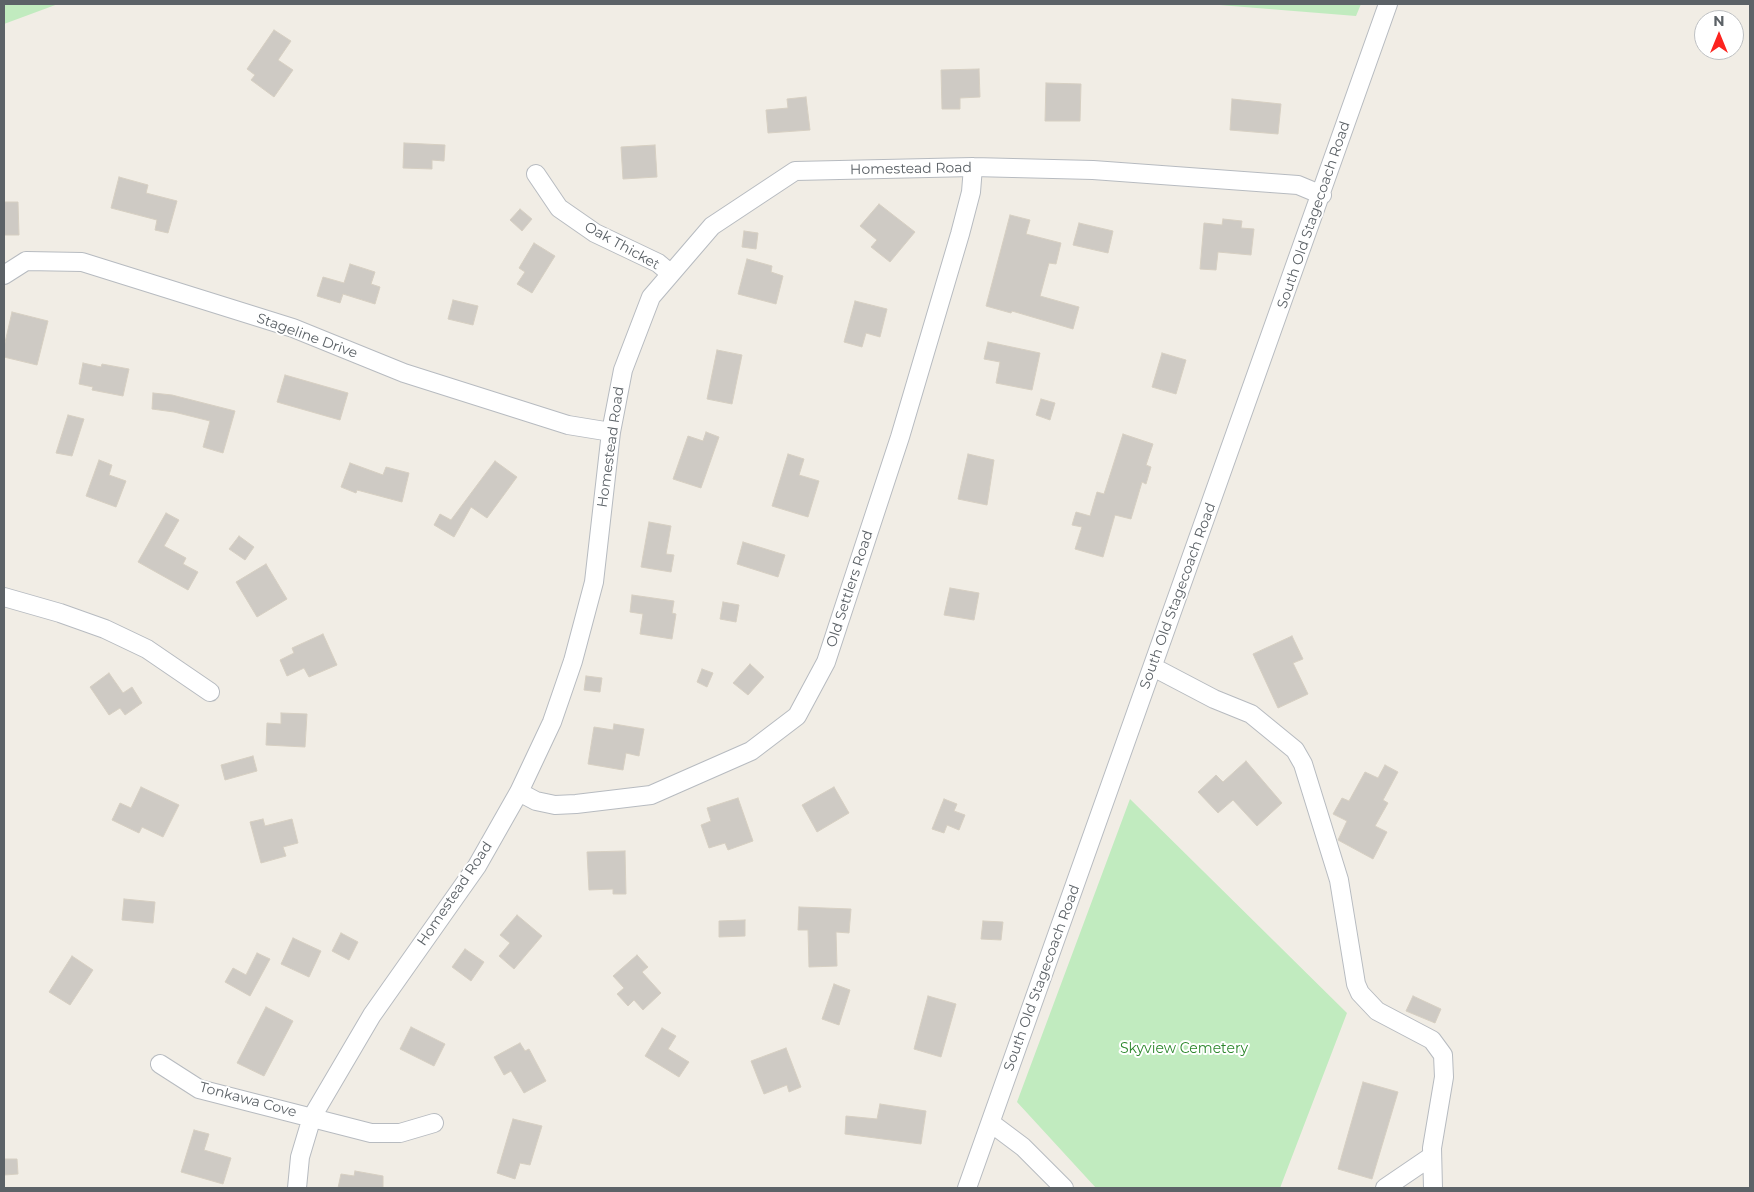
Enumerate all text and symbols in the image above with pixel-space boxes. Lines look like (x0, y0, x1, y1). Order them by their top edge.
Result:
north arrow (1694, 10, 1744, 60)
text: N (1713, 12, 1725, 30)
street label: South Old Stagecoach Road (1274, 119, 1354, 311)
street label: Homestead Road (850, 160, 972, 178)
street label: Oak Thicket (581, 218, 663, 274)
street label: Stageline Drive (254, 310, 360, 362)
street label: Homestead Road (594, 385, 628, 509)
street label: South Old Stagecoach Road (1136, 501, 1220, 691)
street label: Old Settlers Road (823, 528, 877, 650)
street label: Homestead Road (414, 839, 496, 949)
street label: South Old Stagecoach Road (1000, 883, 1084, 1073)
park label: Skyview Cemetery (1120, 1041, 1248, 1057)
street label: Tonkawa Cove (198, 1079, 298, 1121)

